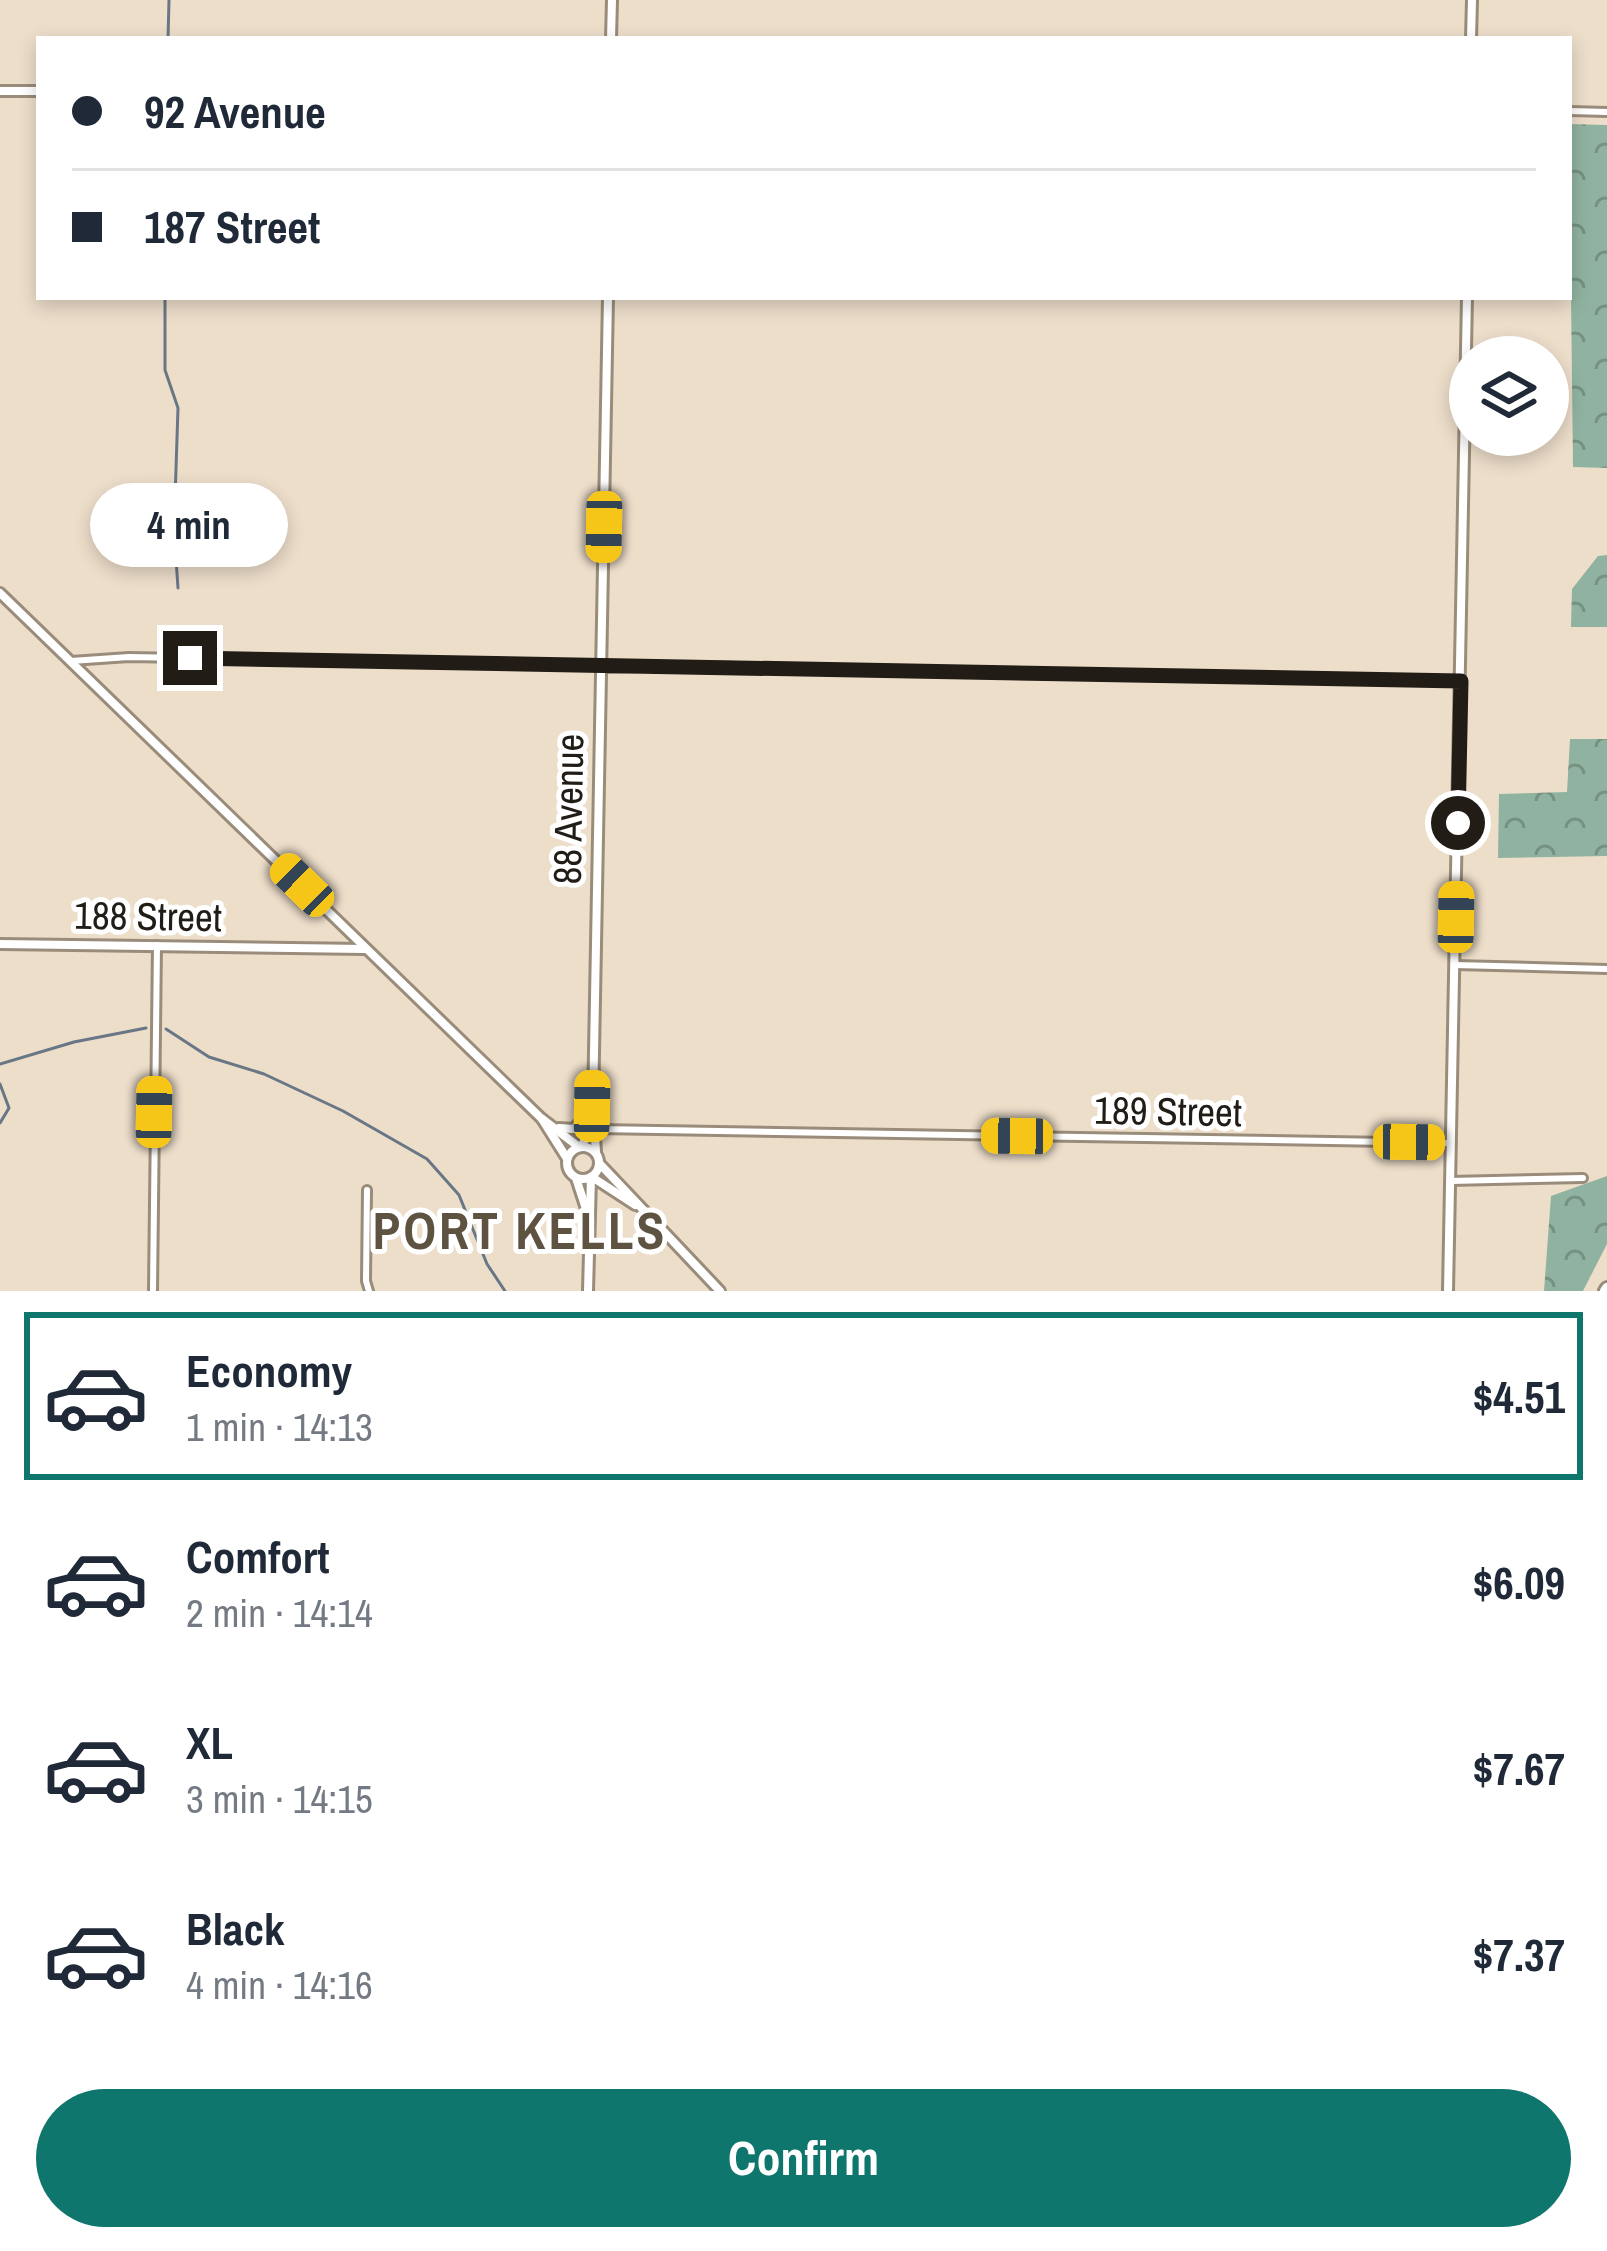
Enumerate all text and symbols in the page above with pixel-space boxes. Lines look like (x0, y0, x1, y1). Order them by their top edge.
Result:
text: 92 Avenue (144, 81, 326, 142)
text: 187 Street (144, 196, 320, 257)
map controls (1449, 336, 1569, 456)
button: layers (1449, 336, 1569, 456)
callout: 4 min (91, 484, 289, 568)
car (585, 491, 623, 563)
text: 4 min (147, 499, 231, 551)
route end (163, 631, 217, 685)
street label: 88 Avenue (541, 733, 595, 885)
route start (1431, 796, 1485, 850)
car (264, 847, 340, 923)
car (1437, 881, 1475, 953)
street label: 188 Street (74, 889, 222, 943)
car (573, 1070, 611, 1142)
car (135, 1076, 173, 1148)
street label: 189 Street (1094, 1084, 1242, 1138)
car (981, 1117, 1053, 1155)
car (1373, 1123, 1445, 1161)
district label: PORT KELLS (373, 1196, 667, 1265)
text: Economy (186, 1340, 352, 1401)
icon: car (42, 1342, 150, 1450)
text: $4.51 (1473, 1366, 1565, 1427)
text: 1 min · 14:13 (186, 1401, 373, 1453)
text: Comfort (186, 1526, 329, 1587)
icon: car (42, 1528, 150, 1636)
text: $6.09 (1473, 1552, 1565, 1613)
text: 2 min · 14:14 (186, 1587, 373, 1639)
text: XL (186, 1712, 233, 1773)
icon: car (42, 1714, 150, 1822)
text: $7.67 (1473, 1738, 1565, 1799)
text: 3 min · 14:15 (186, 1773, 373, 1825)
text: Black (186, 1898, 284, 1959)
icon: car (42, 1900, 150, 2008)
text: $7.37 (1473, 1924, 1565, 1985)
text: 4 min · 14:16 (186, 1959, 373, 2011)
button: Confirm (36, 2089, 1571, 2227)

